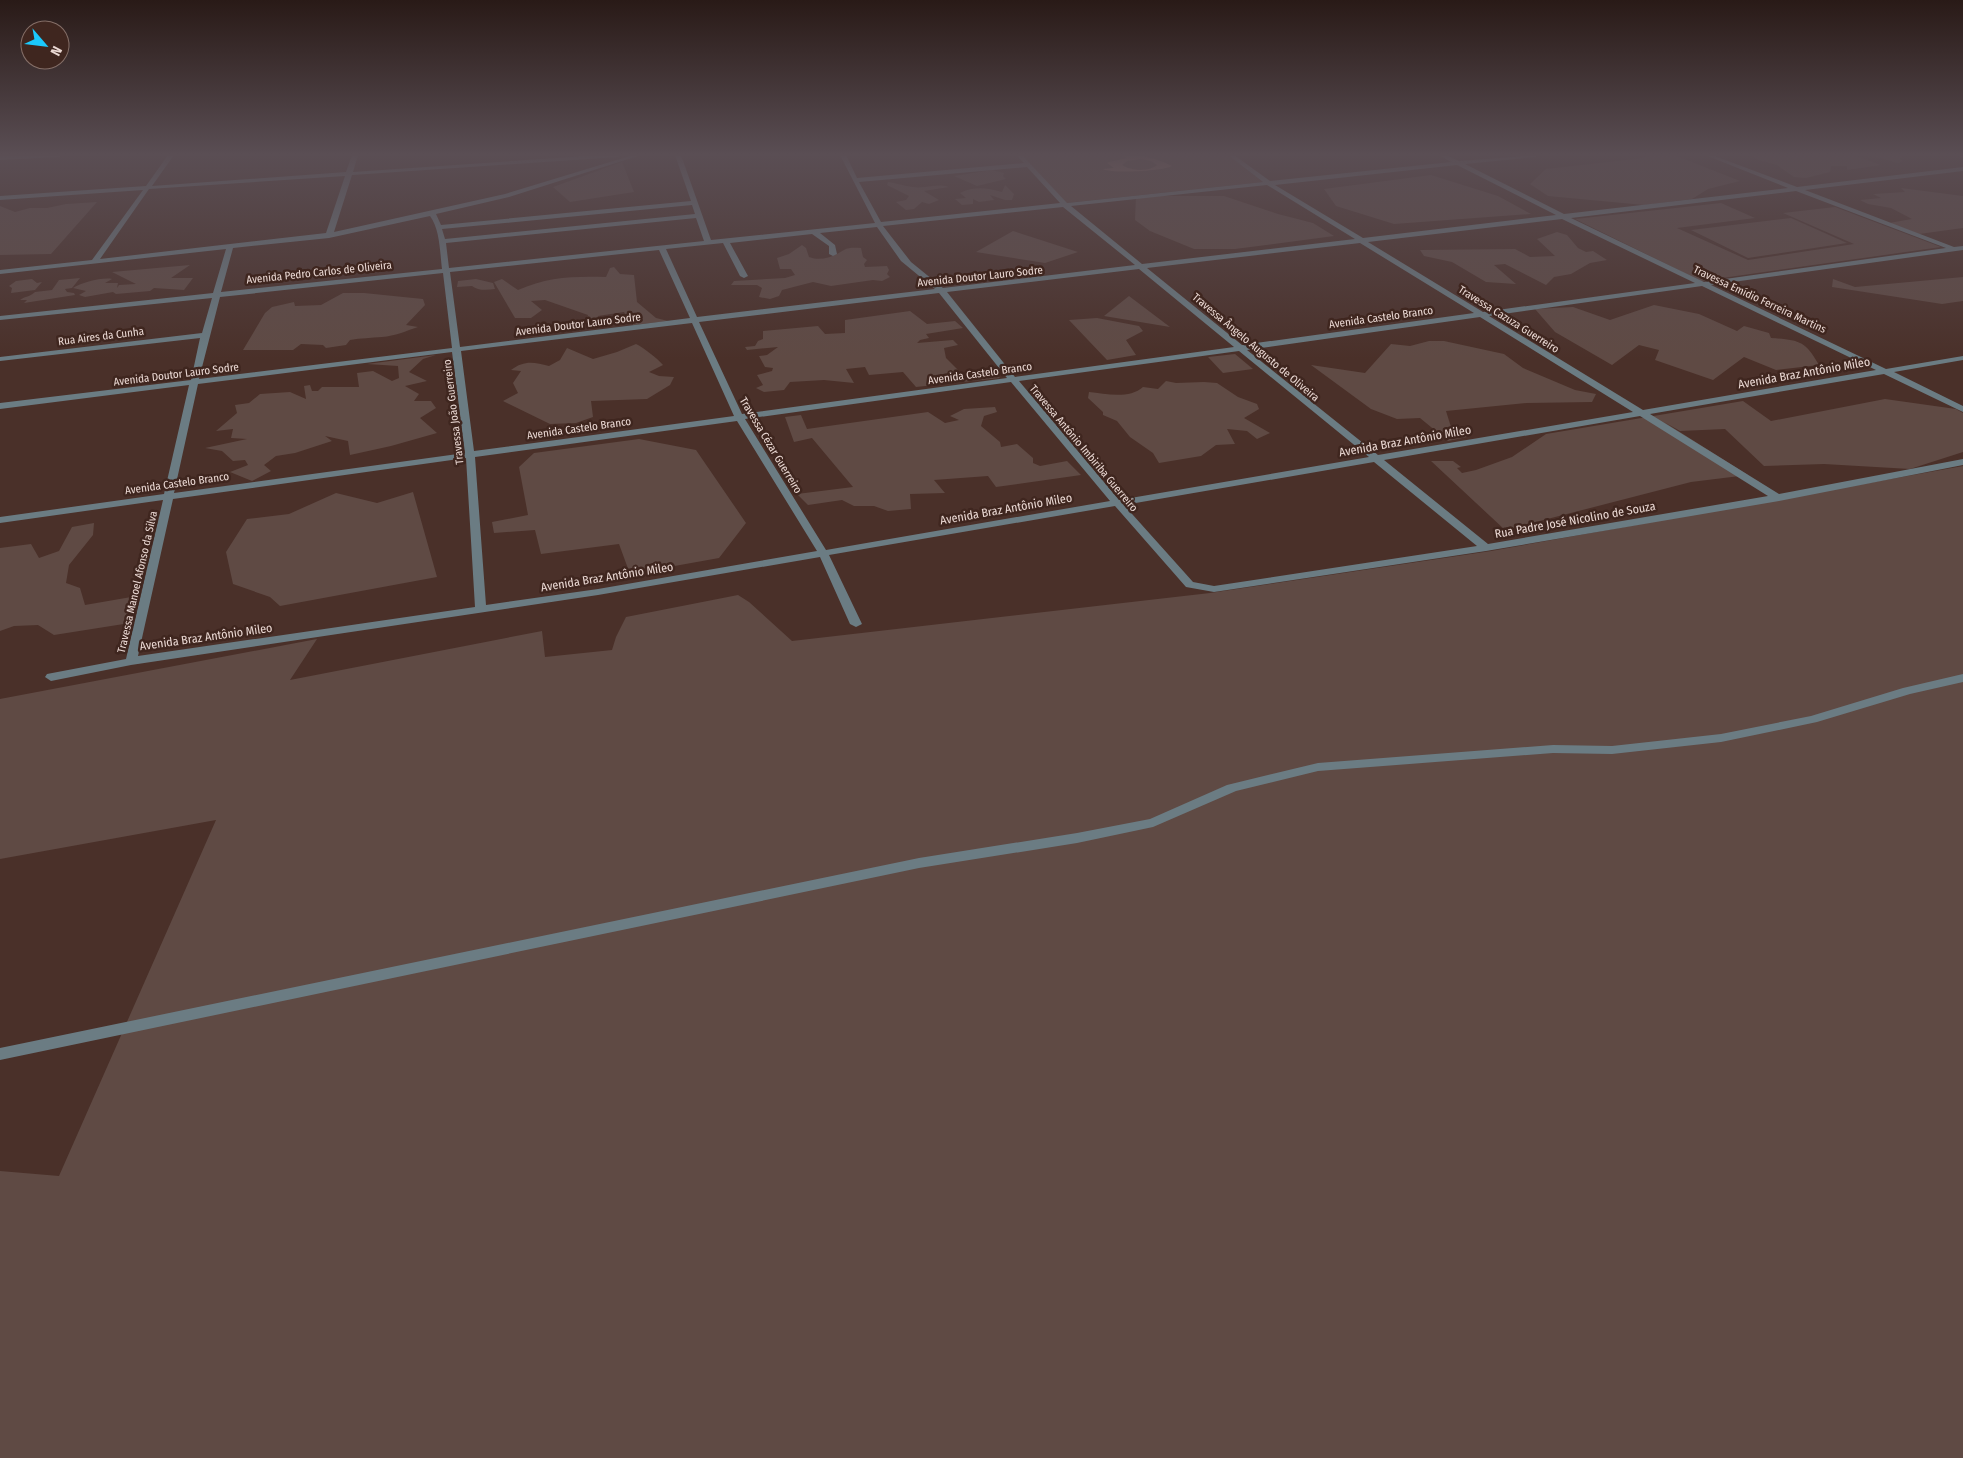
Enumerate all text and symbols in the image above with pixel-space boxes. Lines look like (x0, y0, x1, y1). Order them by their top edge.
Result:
north arrow (20, 20, 70, 70)
text: N (47, 43, 66, 59)
street label: Avenida Pedro Carlos de Oliveira (246, 258, 392, 287)
street label: Avenida Doutor Lauro Sodre (917, 263, 1043, 290)
street label: Travessa Emídio Ferreira Martins (1691, 263, 1829, 336)
street label: Travessa Cazuza Guerreiro (1456, 283, 1562, 356)
street label: Travessa Ângelo Augusto de Oliveira (1190, 291, 1322, 404)
street label: Avenida Castelo Branco (1328, 304, 1434, 331)
street label: Avenida Doutor Lauro Sodre (515, 310, 641, 339)
street label: Rua Aires da Cunha (57, 325, 145, 348)
street label: Avenida Braz Antônio Mileo (1737, 354, 1871, 392)
street label: Travessa João Guerreiro (441, 358, 466, 465)
street label: Avenida Doutor Lauro Sodre (113, 360, 239, 389)
street label: Avenida Castelo Branco (927, 360, 1033, 387)
street label: Travessa Antônio Imbiriba Guerreiro (1027, 382, 1141, 514)
street label: Travessa Cézar Guerreiro (737, 395, 805, 496)
street label: Avenida Castelo Branco (526, 415, 632, 442)
street label: Avenida Braz Antônio Mileo (1338, 422, 1472, 460)
street label: Avenida Castelo Branco (124, 470, 230, 497)
street label: Avenida Braz Antônio Mileo (939, 490, 1073, 528)
street label: Rua Padre José Nicolino de Souza (1494, 499, 1657, 541)
street label: Travessa Manoel Afonso da Silva (115, 510, 160, 654)
street label: Avenida Braz Antônio Mileo (540, 560, 674, 594)
street label: Avenida Braz Antônio Mileo (139, 621, 273, 653)

